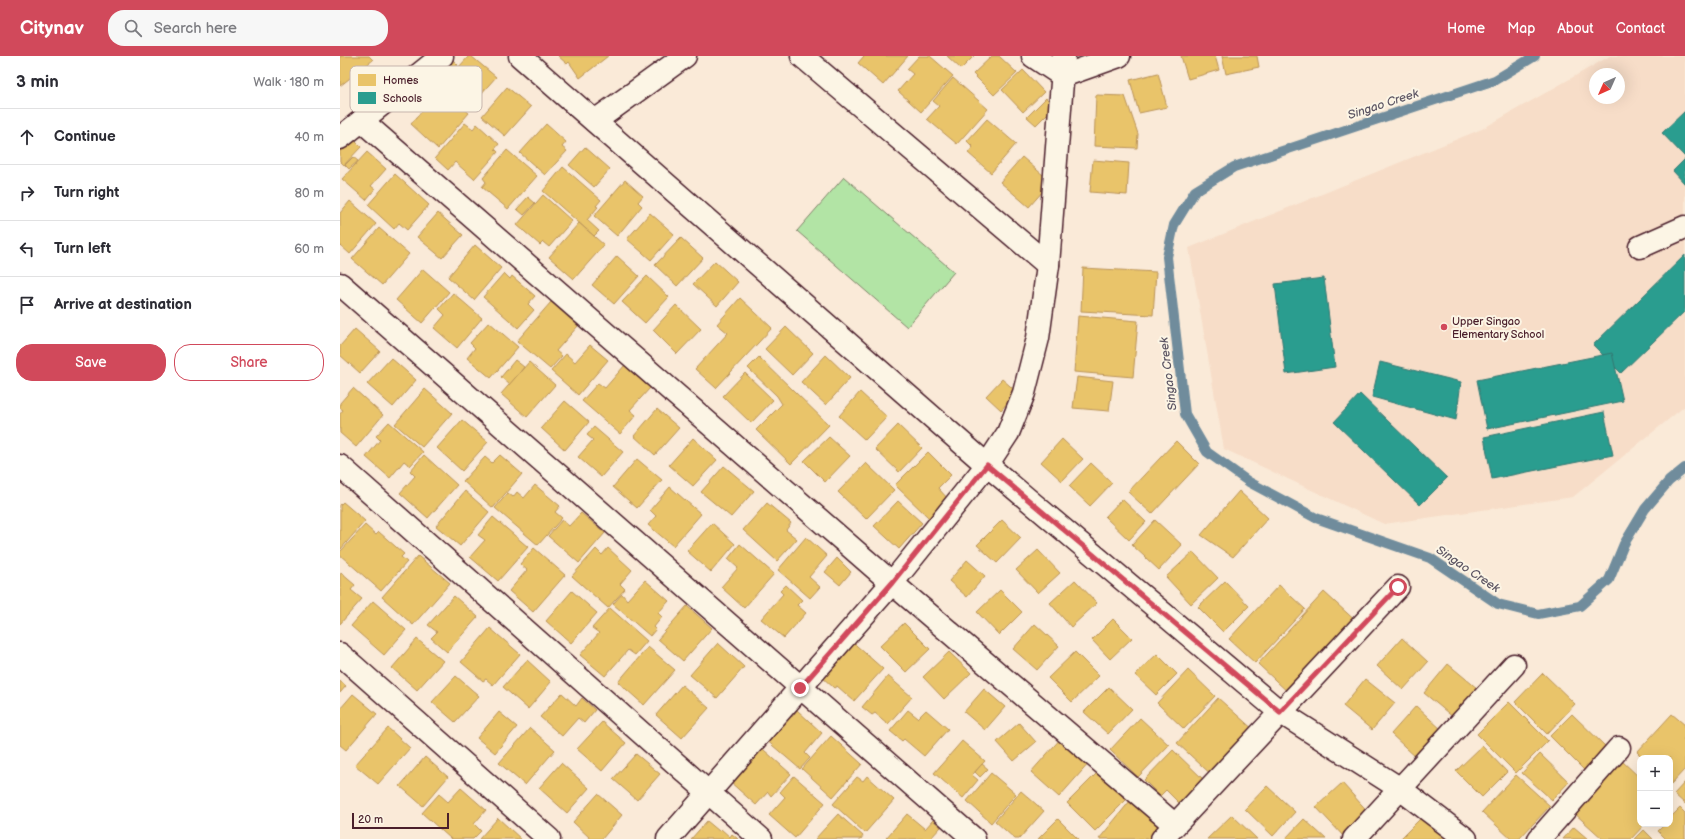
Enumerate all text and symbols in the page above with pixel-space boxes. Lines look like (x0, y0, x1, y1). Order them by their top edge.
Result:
search box (108, 10, 388, 46)
text: Citynav (20, 17, 84, 40)
icon: search (122, 17, 144, 39)
text: Search here (154, 19, 237, 38)
text: Home (1447, 20, 1485, 37)
text: Map (1507, 20, 1535, 37)
text: About (1557, 20, 1594, 37)
text: Contact (1616, 20, 1665, 37)
legend (350, 66, 482, 112)
north arrow (1589, 68, 1625, 104)
text: 3 min (16, 72, 59, 92)
text: Walk · 180 m (253, 74, 324, 90)
text: Homes (383, 74, 419, 87)
water label: Singao Creek (1346, 86, 1422, 123)
text: Schools (383, 92, 423, 105)
icon: ahead (16, 126, 38, 148)
text: Continue (54, 127, 116, 146)
text: 40 m (294, 129, 324, 145)
icon: right (16, 182, 38, 204)
text: Turn right (54, 183, 119, 202)
text: 80 m (295, 185, 324, 201)
icon: left (16, 238, 38, 260)
text: Turn left (54, 239, 111, 258)
text: 60 m (294, 241, 324, 257)
icon: arrive (16, 294, 38, 316)
text: Arrive at destination (54, 295, 192, 314)
place label: Upper Singao Elementary School (1452, 315, 1544, 341)
marker: Upper Singao Elementary School (1439, 322, 1449, 332)
water label: Singao Creek (1156, 335, 1180, 411)
button: Save (16, 344, 166, 381)
button: Share (174, 344, 324, 381)
water label: Singao Creek (1433, 543, 1503, 597)
route start (1389, 578, 1407, 596)
route end (791, 679, 809, 697)
map controls (1637, 755, 1673, 827)
button: + (1637, 755, 1673, 791)
button: − (1637, 791, 1673, 827)
scale bar (352, 811, 449, 830)
text: 20 m (358, 813, 383, 826)

